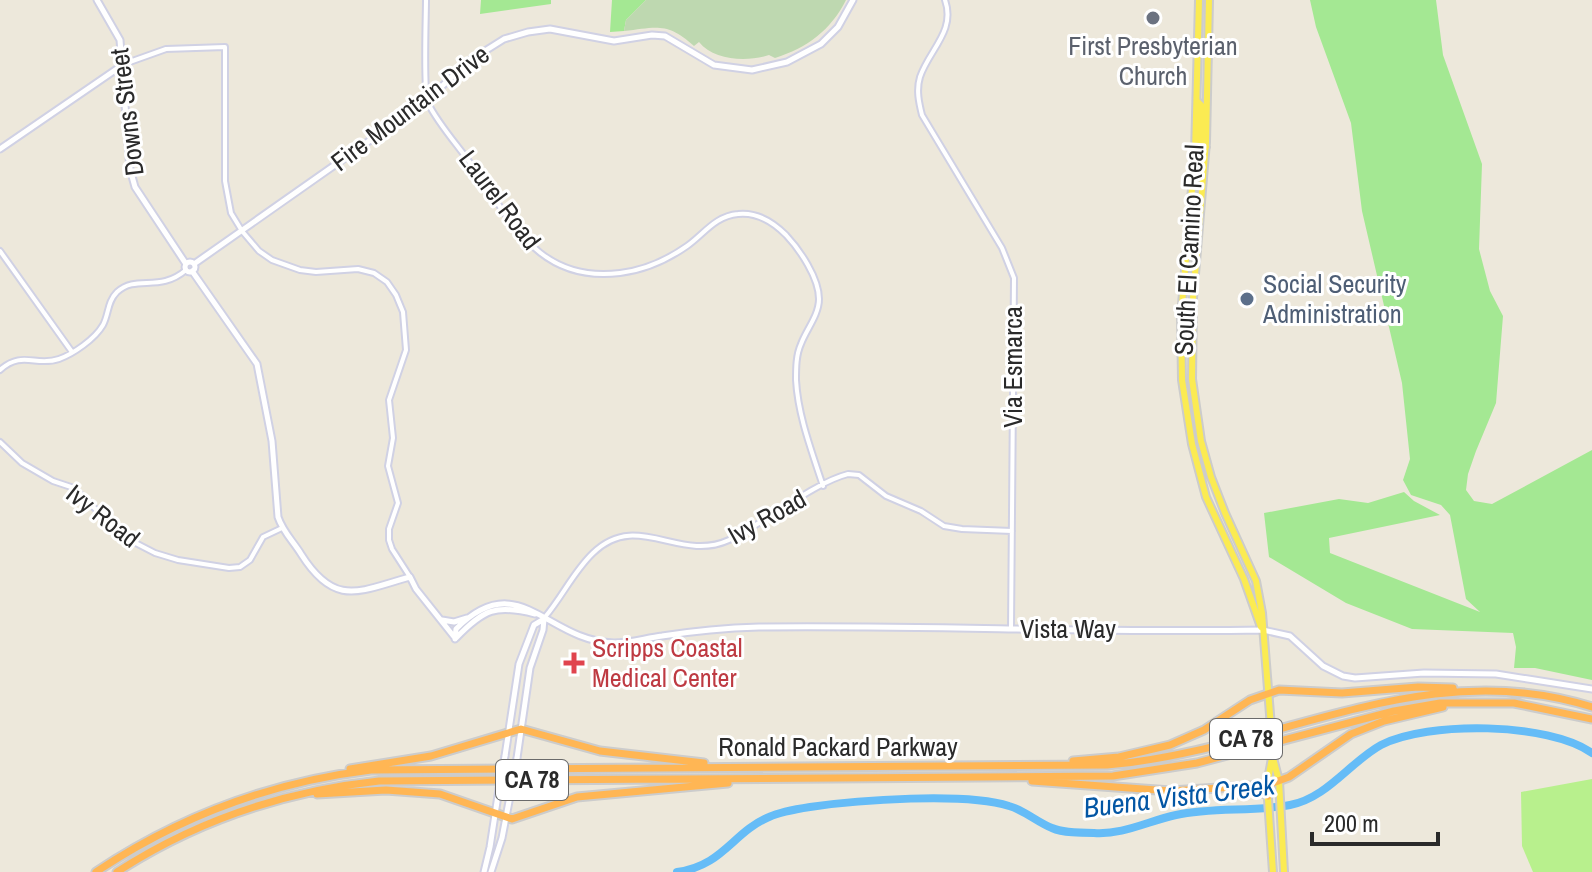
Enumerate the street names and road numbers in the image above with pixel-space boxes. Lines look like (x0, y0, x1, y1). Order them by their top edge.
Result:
street label: Fire Mountain Drive (323, 37, 496, 179)
street label: Downs Street (101, 46, 152, 178)
street label: Laurel Road (451, 143, 549, 257)
street label: South El Camino Real (1166, 144, 1211, 356)
street label: Via Esmarca (995, 306, 1030, 428)
street label: Ivy Road (59, 476, 147, 555)
street label: Ivy Road (721, 481, 812, 552)
street label: Vista Way (1020, 611, 1116, 646)
road number: CA 78 (1210, 719, 1282, 759)
street label: Ronald Packard Parkway (718, 729, 958, 764)
road number: CA 78 (496, 760, 568, 800)

